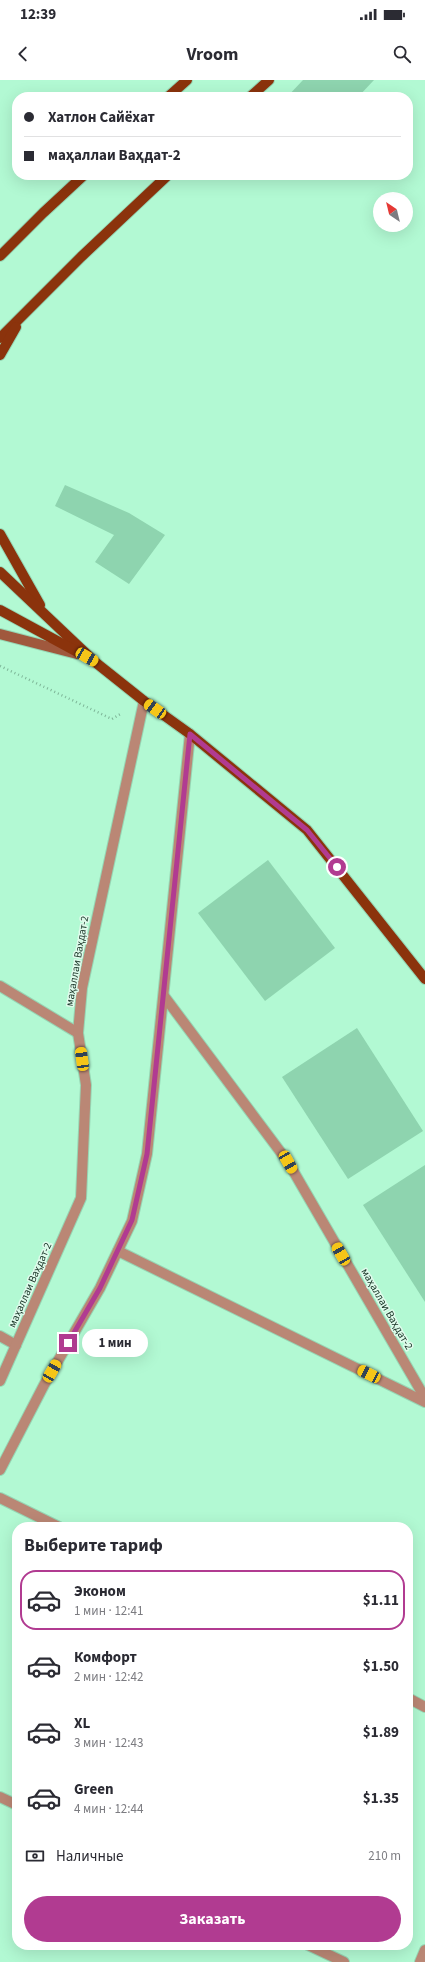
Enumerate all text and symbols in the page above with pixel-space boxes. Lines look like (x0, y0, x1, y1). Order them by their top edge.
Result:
text: 12:39 (20, 4, 56, 25)
text: Vroom (186, 42, 239, 67)
icon: back (12, 43, 34, 65)
icon: search (391, 43, 413, 65)
text: Хатлон Сайёхат (48, 107, 155, 128)
text: маҳаллаи Ваҳдат-2 (48, 145, 181, 166)
north arrow (373, 192, 413, 232)
map controls (373, 192, 413, 232)
car (74, 646, 100, 668)
car (142, 697, 168, 721)
route start (328, 858, 346, 876)
street label: маҳаллаи Ваҳдат-2 (62, 915, 92, 1007)
car (74, 1046, 90, 1072)
car (277, 1149, 299, 1175)
street label: маҳаллаи Ваҳдат-2 (5, 1240, 55, 1330)
car (330, 1241, 352, 1267)
street label: маҳаллаи Ваҳдат-2 (358, 1266, 416, 1352)
callout: 1 мин (82, 1329, 148, 1357)
route end (59, 1334, 77, 1352)
text: 1 мин (98, 1334, 132, 1352)
car (41, 1358, 63, 1384)
car (356, 1363, 382, 1385)
text: Выберите тариф (24, 1533, 163, 1558)
text: Эконом (74, 1581, 126, 1602)
icon: car (26, 1582, 62, 1618)
text: $1.11 (363, 1590, 399, 1611)
text: 1 мин · 12:41 (74, 1602, 143, 1620)
text: Комфорт (74, 1647, 137, 1668)
icon: car (26, 1648, 62, 1684)
text: $1.50 (363, 1656, 399, 1677)
text: 2 мин · 12:42 (74, 1668, 143, 1686)
text: XL (74, 1713, 90, 1734)
icon: car (26, 1714, 62, 1750)
text: $1.89 (363, 1722, 399, 1743)
text: 3 мин · 12:43 (74, 1734, 143, 1752)
text: Green (74, 1779, 114, 1800)
icon: car (26, 1780, 62, 1816)
text: $1.35 (363, 1788, 399, 1809)
text: 4 мин · 12:44 (74, 1800, 143, 1818)
icon: cash (24, 1845, 46, 1867)
text: Наличные (56, 1846, 123, 1867)
text: 210 m (368, 1847, 401, 1865)
button: Заказать (24, 1896, 401, 1942)

